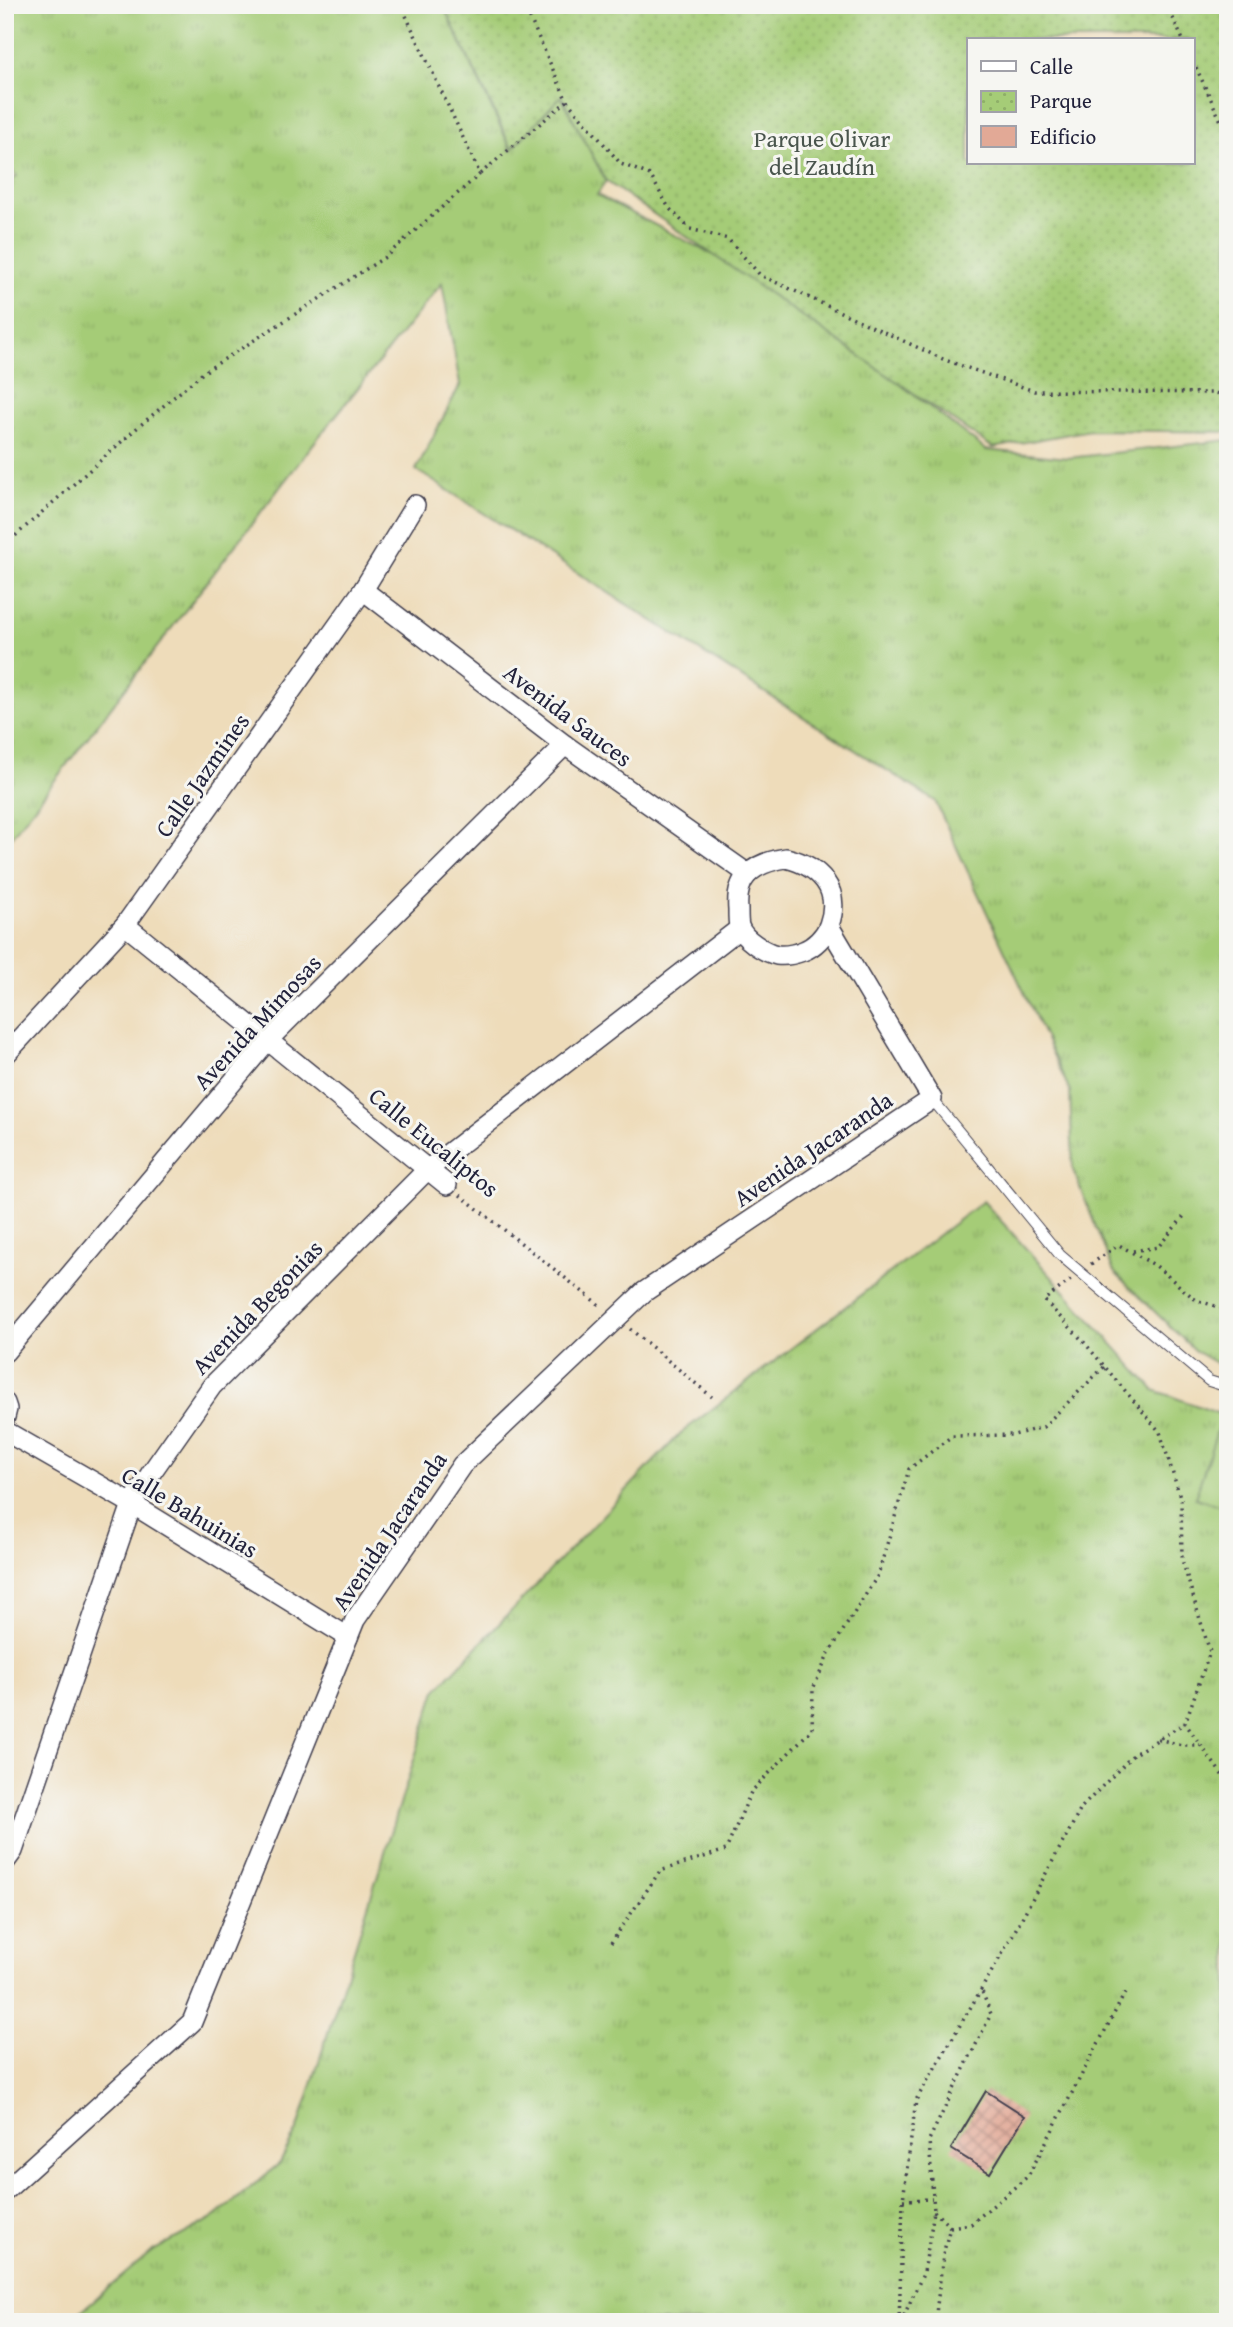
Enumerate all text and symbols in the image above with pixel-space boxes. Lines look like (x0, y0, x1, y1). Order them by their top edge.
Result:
legend (967, 38, 1194, 164)
text: Calle (1030, 51, 1073, 82)
text: Parque (1030, 85, 1092, 116)
park label: Parque Olivar del Zaudín (754, 121, 890, 184)
text: Edificio (1030, 121, 1096, 152)
street label: Avenida Sauces (496, 655, 640, 775)
street label: Calle Jazmines (146, 706, 258, 844)
street label: Avenida Mimosas (185, 946, 329, 1098)
street label: Calle Eucaliptos (362, 1079, 506, 1205)
street label: Avenida Jacaranda (726, 1082, 900, 1215)
street label: Avenida Begonias (183, 1232, 331, 1382)
street label: Avenida Jacaranda (323, 1444, 456, 1618)
street label: Calle Bahuinias (115, 1457, 265, 1567)

